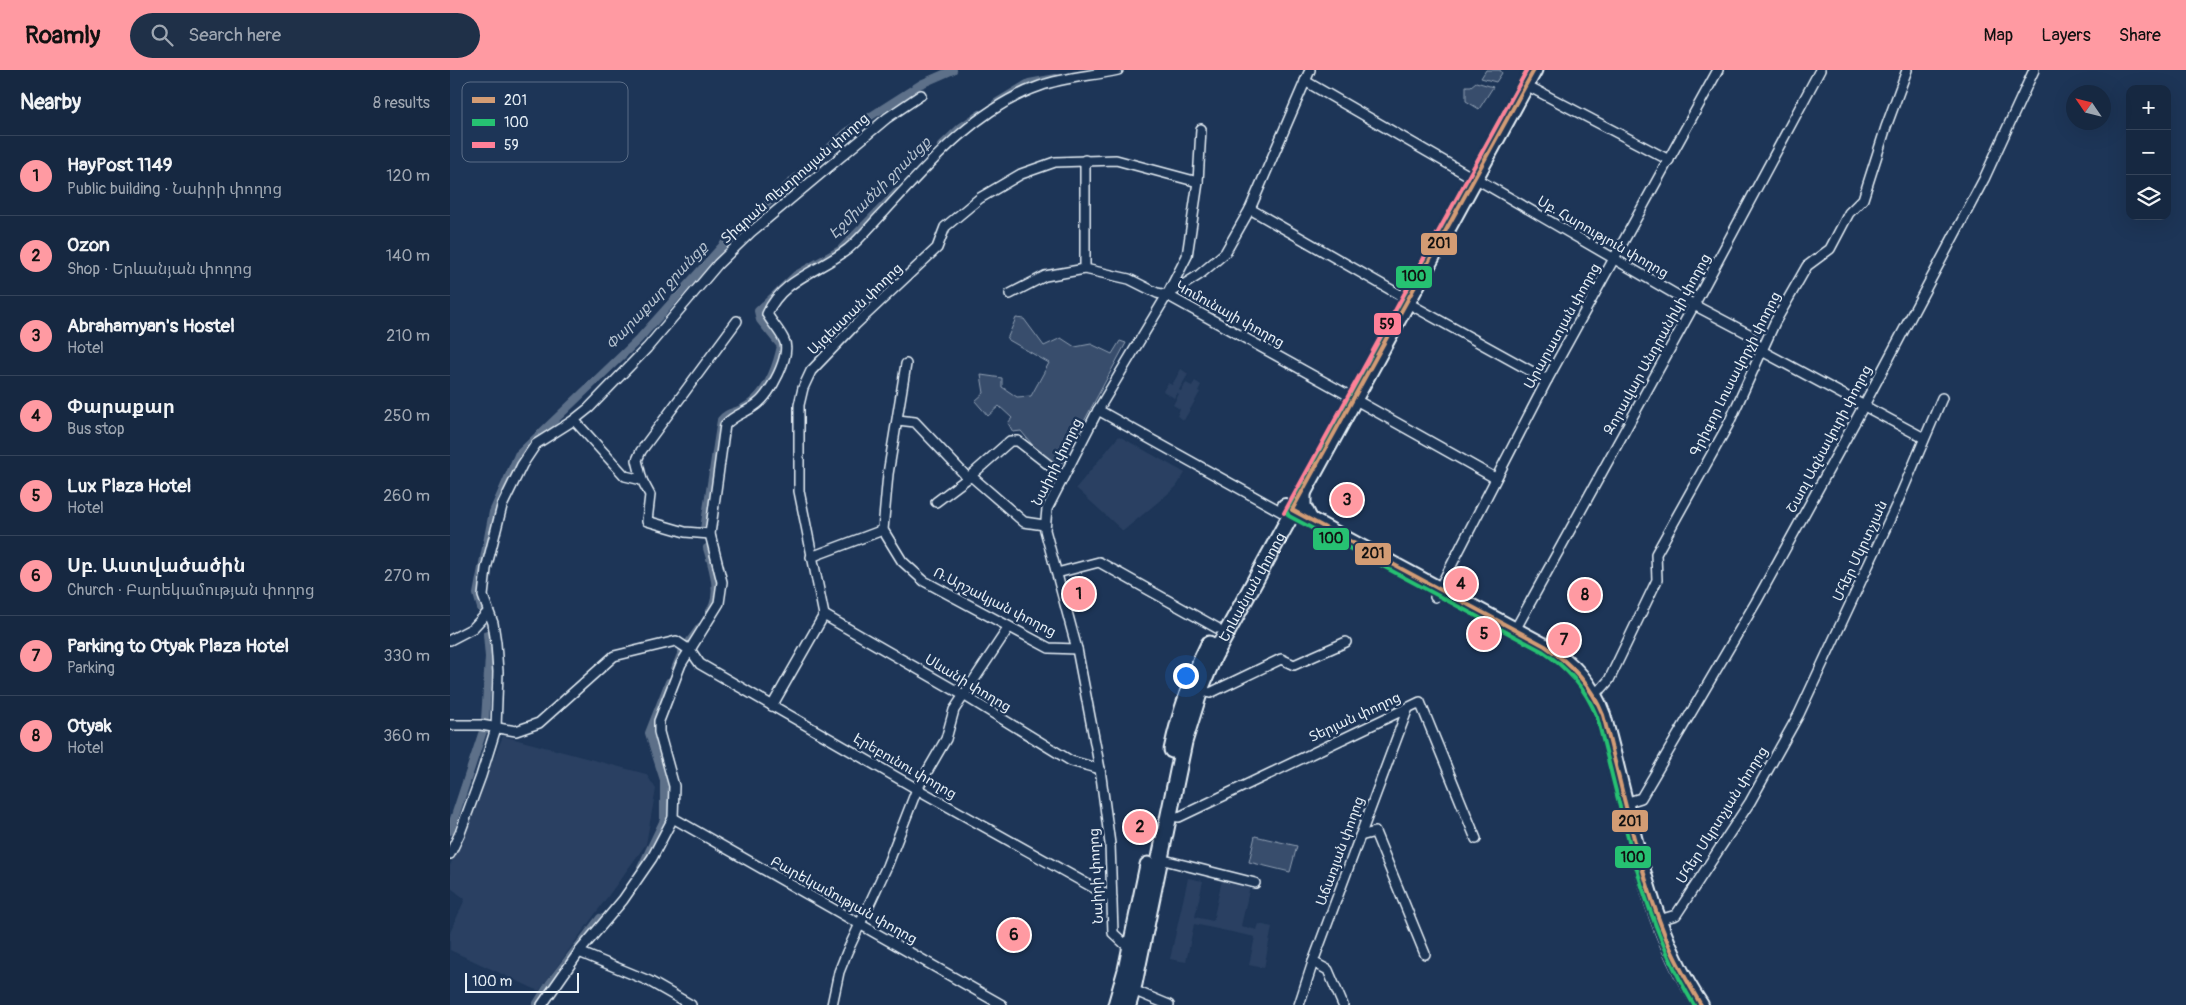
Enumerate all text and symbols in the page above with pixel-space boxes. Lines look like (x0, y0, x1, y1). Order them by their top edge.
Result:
search box (130, 13, 480, 58)
text: Roamly (25, 21, 100, 50)
icon: search (148, 21, 176, 49)
text: Search here (188, 23, 281, 47)
text: Map (1984, 24, 2013, 47)
text: Layers (2041, 24, 2091, 47)
text: Share (2119, 24, 2161, 47)
legend (462, 82, 628, 162)
north arrow (2066, 85, 2111, 130)
map controls (2126, 85, 2171, 220)
button: + (2126, 85, 2171, 130)
text: Nearby (20, 89, 81, 116)
text: 201 (504, 92, 527, 109)
text: 8 results (373, 93, 430, 113)
street label: Տիգրան Պետրոսյան փողոց (718, 109, 872, 247)
text: 100 (504, 114, 529, 131)
button: − (2126, 130, 2171, 175)
water label: Էջմիածնի ջրանցք (825, 132, 936, 243)
text: 59 (504, 137, 519, 154)
text: HayPost 1149 (67, 153, 173, 177)
text: 1 (33, 166, 39, 186)
text: 120 m (386, 166, 430, 186)
button: layers (2126, 175, 2171, 220)
text: Public building · Նաիրի փողոց (67, 179, 282, 199)
street label: Սբ. Հարություն փողոց (1534, 192, 1672, 282)
line badge: 201 (1420, 232, 1458, 256)
text: Ozon (67, 233, 110, 257)
text: 201 (1428, 235, 1450, 252)
water label: Փարաքար ջրանցք (602, 237, 713, 354)
text: 2 (32, 246, 40, 266)
text: 140 m (386, 246, 430, 266)
street label: Զորավար Անդրանիկի փողոց (1600, 250, 1714, 438)
text: Shop · Երևանյան փողոց (67, 259, 252, 279)
street label: Այգեստան փողոց (804, 260, 906, 358)
street label: Արարատյան փողոց (1520, 260, 1604, 392)
line badge: 100 (1395, 265, 1433, 289)
text: 100 (1402, 268, 1427, 285)
street label: Կոմունայի փողոց (1173, 277, 1287, 351)
street label: Գրիգոր Լուսավորչի փողոց (1686, 289, 1784, 459)
line badge: 59 (1373, 312, 1402, 336)
text: Abrahamyan's Hostel (67, 314, 235, 338)
text: 59 (1380, 316, 1394, 333)
text: 3 (32, 326, 40, 346)
text: 210 m (386, 326, 430, 346)
text: Hotel (67, 338, 104, 358)
street label: Շառլ Ազնավուրի փողոց (1783, 362, 1875, 516)
text: Փարաքար (67, 395, 175, 419)
text: 4 (31, 406, 41, 426)
text: 250 m (384, 406, 430, 426)
street label: Նաիրի փողոց (1028, 415, 1086, 509)
text: Bus stop (67, 419, 125, 439)
text: Lux Plaza Hotel (67, 474, 191, 498)
pin: 3 (1331, 481, 1363, 519)
text: 5 (32, 486, 40, 506)
text: 260 m (383, 486, 430, 506)
text: Hotel (67, 498, 104, 518)
street label: Մհեր Մկրտչյան (1829, 498, 1891, 604)
line badge: 100 (1312, 527, 1350, 551)
street label: Երևանյան փողոց (1215, 529, 1289, 645)
text: 100 (1319, 530, 1344, 547)
line badge: 201 (1354, 542, 1392, 566)
text: 201 (1362, 545, 1384, 562)
text: Սբ. Աստվածածին (67, 554, 246, 578)
street label: Ռ.Արշակյան փողոց (931, 564, 1059, 640)
pin: 4 (1445, 565, 1477, 603)
text: 6 (31, 566, 41, 586)
text: 270 m (384, 566, 430, 586)
pin: 1 (1063, 575, 1095, 613)
pin: 8 (1569, 576, 1601, 614)
text: Church · Բարեկամության փողոց (67, 580, 315, 600)
pin: 5 (1468, 615, 1500, 653)
pin: 7 (1548, 621, 1580, 659)
text: Parking to Otyak Plaza Hotel (67, 634, 289, 658)
text: 7 (32, 646, 40, 666)
text: 330 m (384, 646, 430, 666)
street label: Սևանի փողոց (922, 651, 1014, 715)
text: Parking (67, 658, 115, 678)
your location (1173, 663, 1199, 689)
street label: Տերյան փողոց (1307, 688, 1403, 746)
text: Otyak (67, 714, 112, 738)
text: 8 (32, 726, 40, 746)
text: 360 m (383, 726, 430, 746)
street label: Էրեբունու փողոց (850, 729, 960, 803)
text: Hotel (67, 738, 104, 758)
street label: Մհեր Մկրտչյան փողոց (1673, 743, 1771, 887)
street label: Աճառյան փողոց (1312, 794, 1368, 908)
pin: 2 (1124, 808, 1156, 846)
line badge: 201 (1611, 809, 1649, 833)
text: 201 (1619, 813, 1641, 830)
street label: Նաիրի փողոց (1085, 828, 1107, 924)
line badge: 100 (1614, 845, 1652, 869)
text: 100 (1621, 849, 1646, 866)
street label: Բարեկամության փողոց (768, 853, 920, 947)
pin: 6 (998, 916, 1030, 954)
scale bar (465, 970, 579, 993)
text: 100 m (472, 973, 512, 990)

